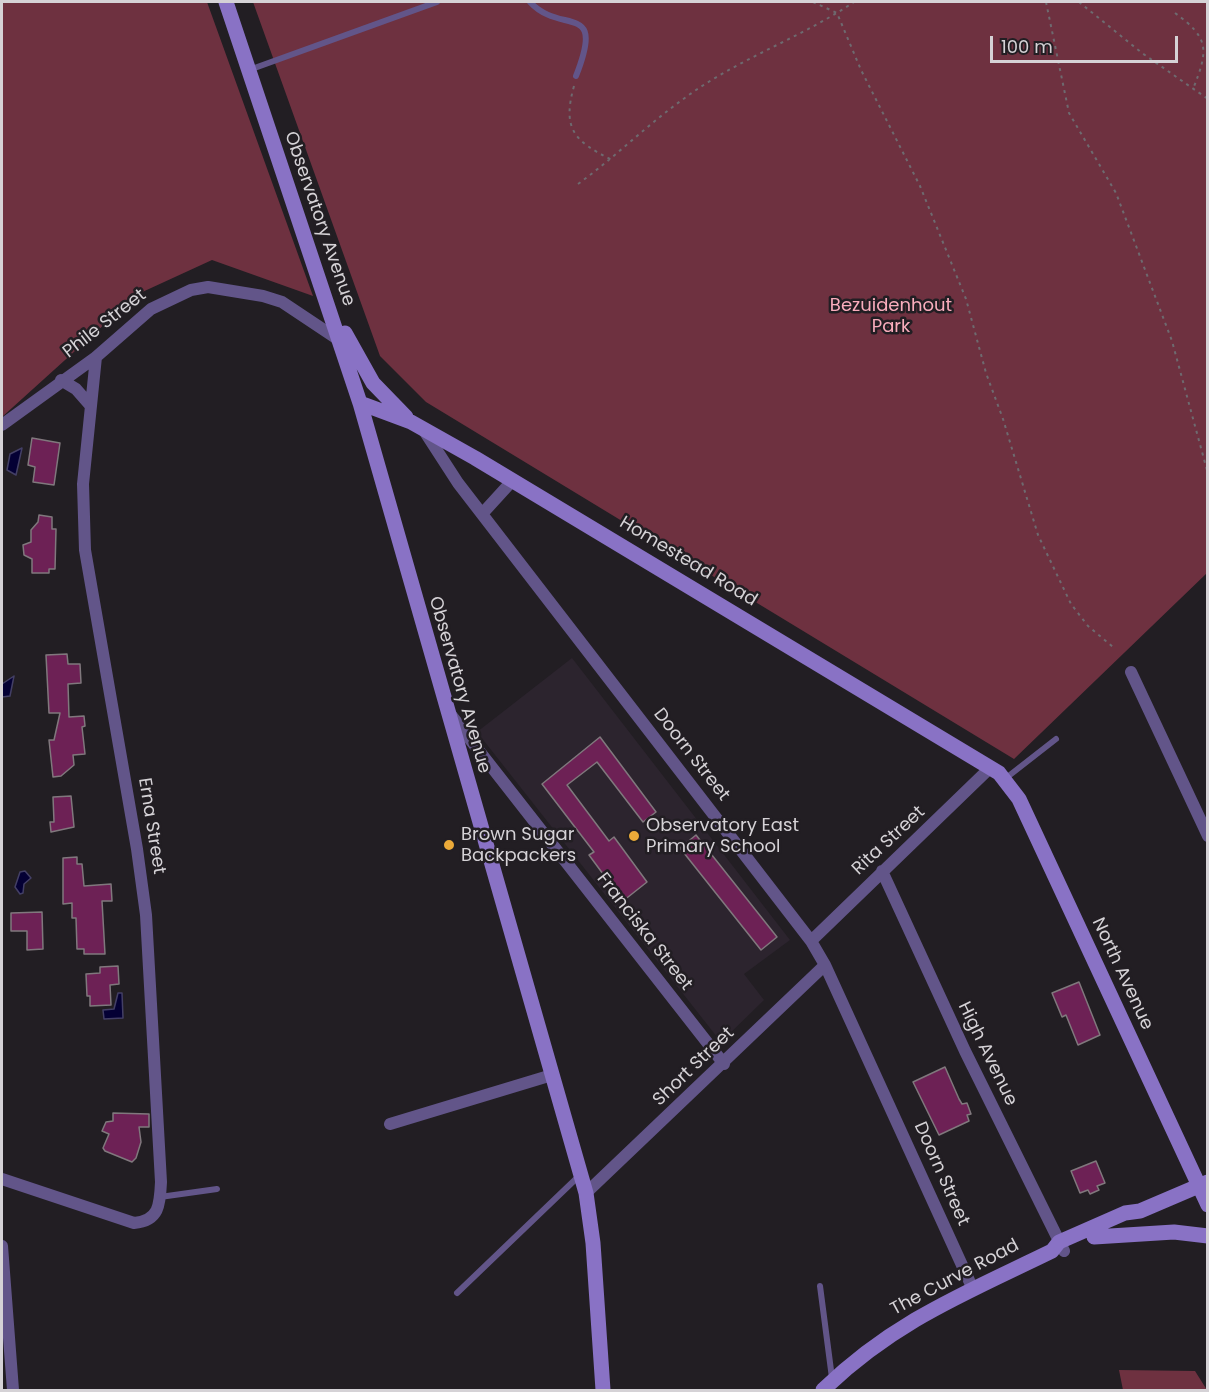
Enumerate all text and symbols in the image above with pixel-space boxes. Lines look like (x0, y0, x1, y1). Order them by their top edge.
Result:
scale bar (993, 24, 1180, 62)
text: 100 m (1001, 34, 1053, 59)
street label: Observatory Avenue (279, 129, 359, 309)
street label: Phile Street (59, 285, 151, 363)
park label: Bezuidenhout Park (830, 295, 952, 338)
street label: Homestead Road (615, 512, 761, 612)
street label: Observatory Avenue (423, 594, 495, 776)
street label: Doorn Street (648, 704, 734, 806)
street label: Erna Street (133, 776, 169, 876)
street label: Rita Street (848, 802, 930, 880)
place label: Observatory East Primary School (646, 815, 799, 858)
place label: Brown Sugar Backpackers (461, 824, 576, 866)
marker: Observatory East Primary School (627, 829, 641, 843)
marker: Brown Sugar Backpackers (442, 838, 456, 852)
street label: Franciska Street (591, 869, 697, 995)
street label: North Avenue (1087, 914, 1157, 1034)
street label: High Avenue (953, 998, 1021, 1110)
street label: Short Street (649, 1023, 739, 1111)
street label: Doorn Street (908, 1119, 974, 1229)
street label: The Curve Road (887, 1235, 1023, 1321)

